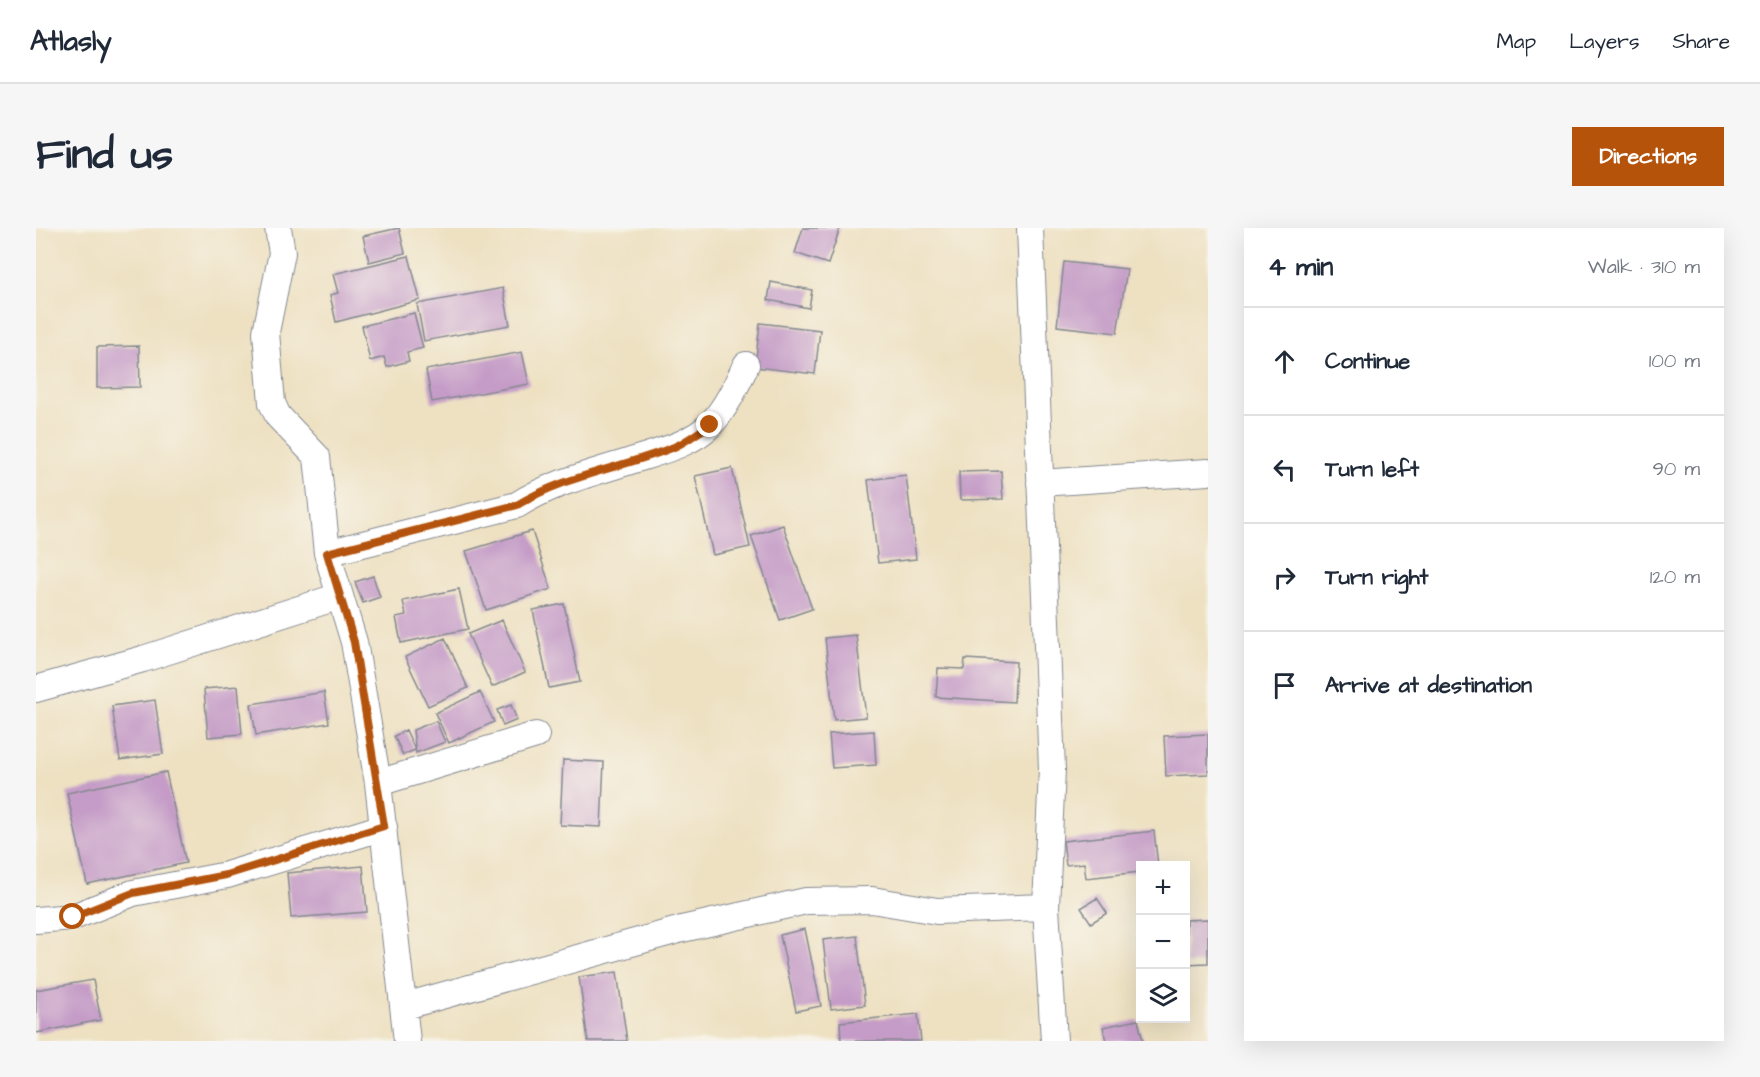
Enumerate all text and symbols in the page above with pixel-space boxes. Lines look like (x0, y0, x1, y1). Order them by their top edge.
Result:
text: Atlasly (30, 22, 112, 61)
text: Map (1496, 27, 1536, 56)
text: Layers (1569, 27, 1639, 56)
text: Share (1672, 27, 1730, 56)
text: Find us (36, 127, 173, 185)
button: Directions (1572, 127, 1724, 186)
text: 4 min (1268, 249, 1333, 285)
text: Walk · 310 m (1588, 253, 1700, 281)
icon: ahead (1268, 345, 1301, 378)
text: Continue (1325, 346, 1410, 377)
text: 100 m (1649, 347, 1700, 375)
route end (696, 411, 722, 437)
icon: left (1268, 453, 1301, 486)
text: Turn left (1325, 454, 1419, 485)
text: 90 m (1652, 455, 1700, 483)
icon: right (1268, 561, 1301, 594)
text: Turn right (1325, 562, 1428, 593)
text: 120 m (1650, 563, 1700, 591)
icon: arrive (1268, 669, 1301, 702)
text: Arrive at destination (1325, 670, 1532, 701)
map controls (1136, 861, 1190, 1023)
button: + (1136, 861, 1190, 915)
route start (59, 903, 85, 929)
button: − (1136, 915, 1190, 969)
button: layers (1136, 969, 1190, 1023)

